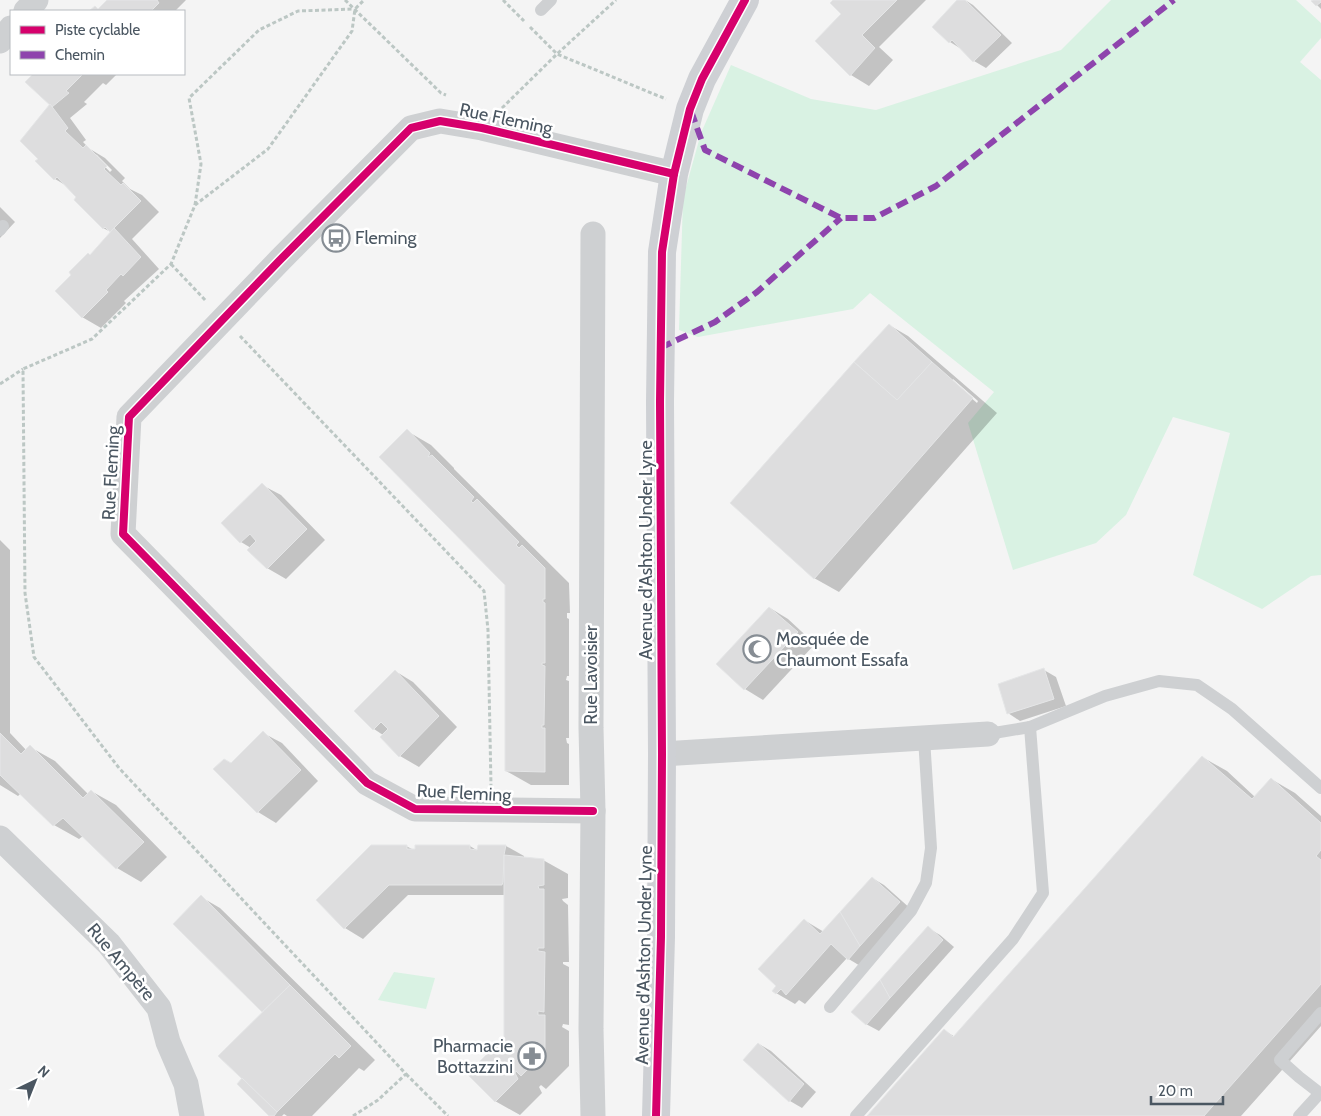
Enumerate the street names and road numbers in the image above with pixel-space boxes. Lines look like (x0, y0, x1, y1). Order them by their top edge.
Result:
street label: Rue Fleming (457, 98, 556, 140)
street label: Rue Fleming (98, 424, 125, 521)
street label: Avenue d'Ashton Under Lyne (635, 440, 657, 660)
street label: Rue Lavoisier (580, 625, 602, 725)
street label: Rue Fleming (416, 780, 513, 807)
street label: Avenue d'Ashton Under Lyne (631, 845, 657, 1065)
street label: Rue Ampère (82, 919, 160, 1005)

